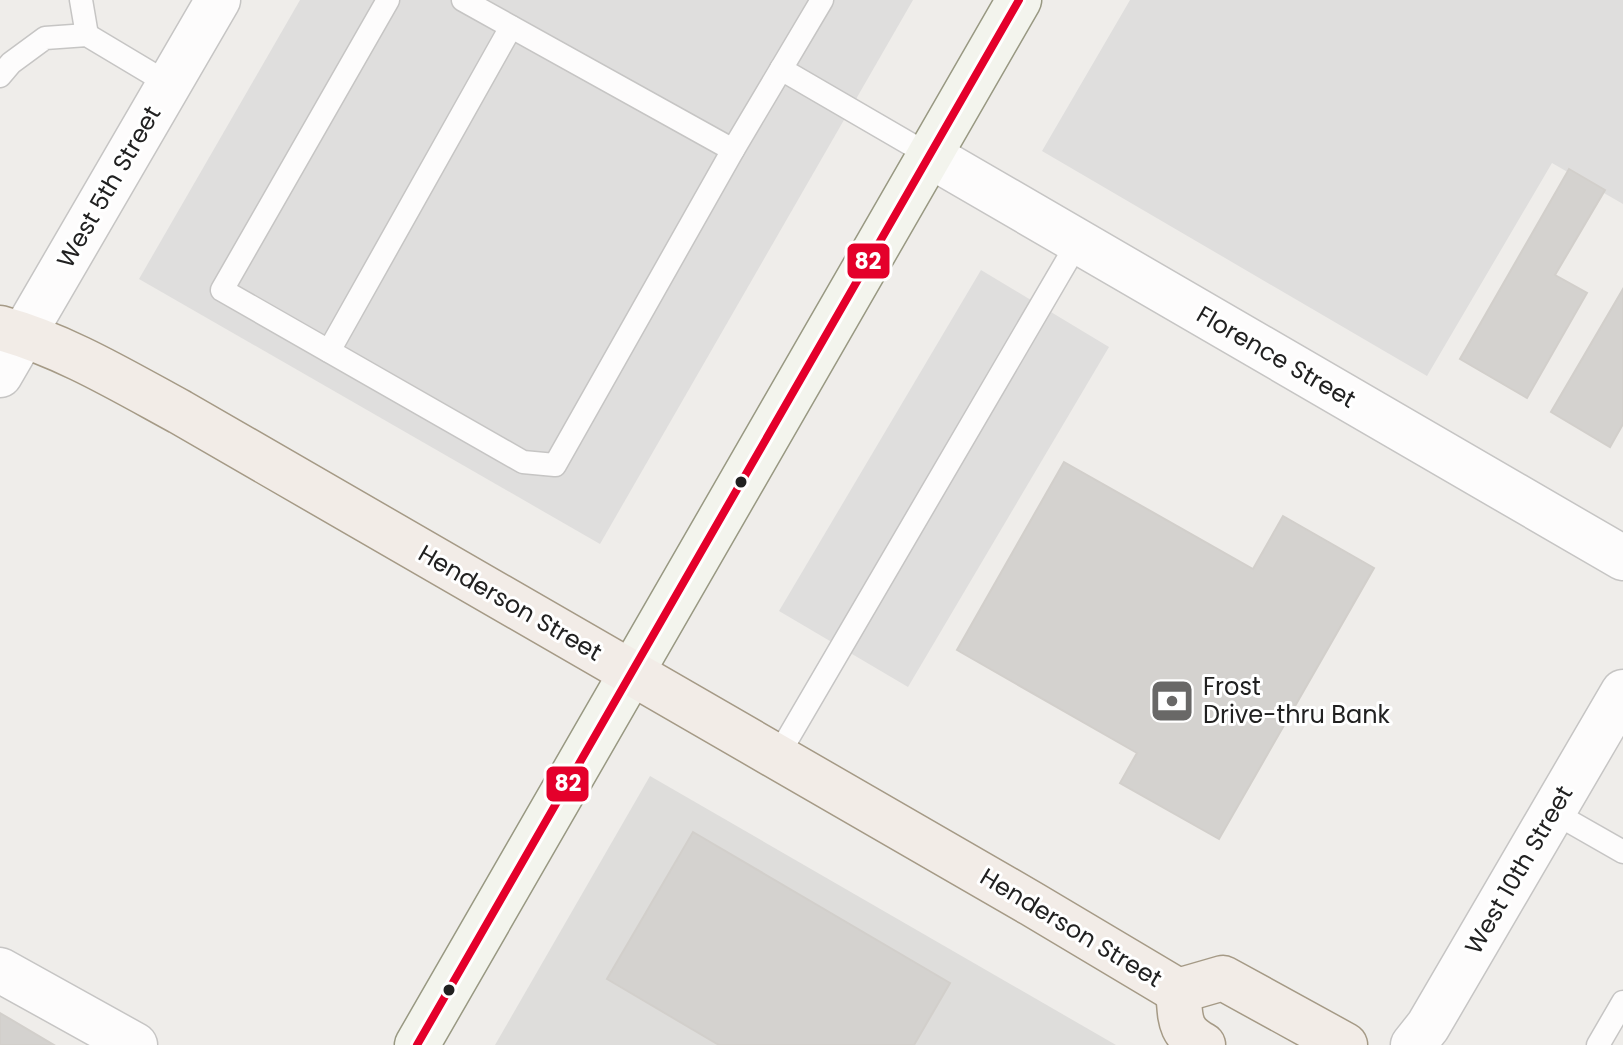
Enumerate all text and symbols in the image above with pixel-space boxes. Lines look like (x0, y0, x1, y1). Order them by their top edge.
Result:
street label: West 5th Street (49, 100, 168, 274)
line badge: 82 (846, 242, 891, 280)
text: 82 (855, 246, 881, 277)
street label: Florence Street (1191, 298, 1362, 416)
unlabelled marker (733, 474, 749, 490)
street label: Henderson Street (412, 537, 608, 669)
place label: Frost Drive-thru Bank (1203, 670, 1391, 731)
bank icon: Frost Drive-thru Bank (1148, 677, 1196, 725)
line badge: 82 (545, 765, 590, 803)
text: 82 (555, 768, 581, 799)
street label: West 10th Street (1457, 779, 1580, 960)
street label: Henderson Street (974, 860, 1168, 995)
unlabelled marker (441, 982, 457, 998)

